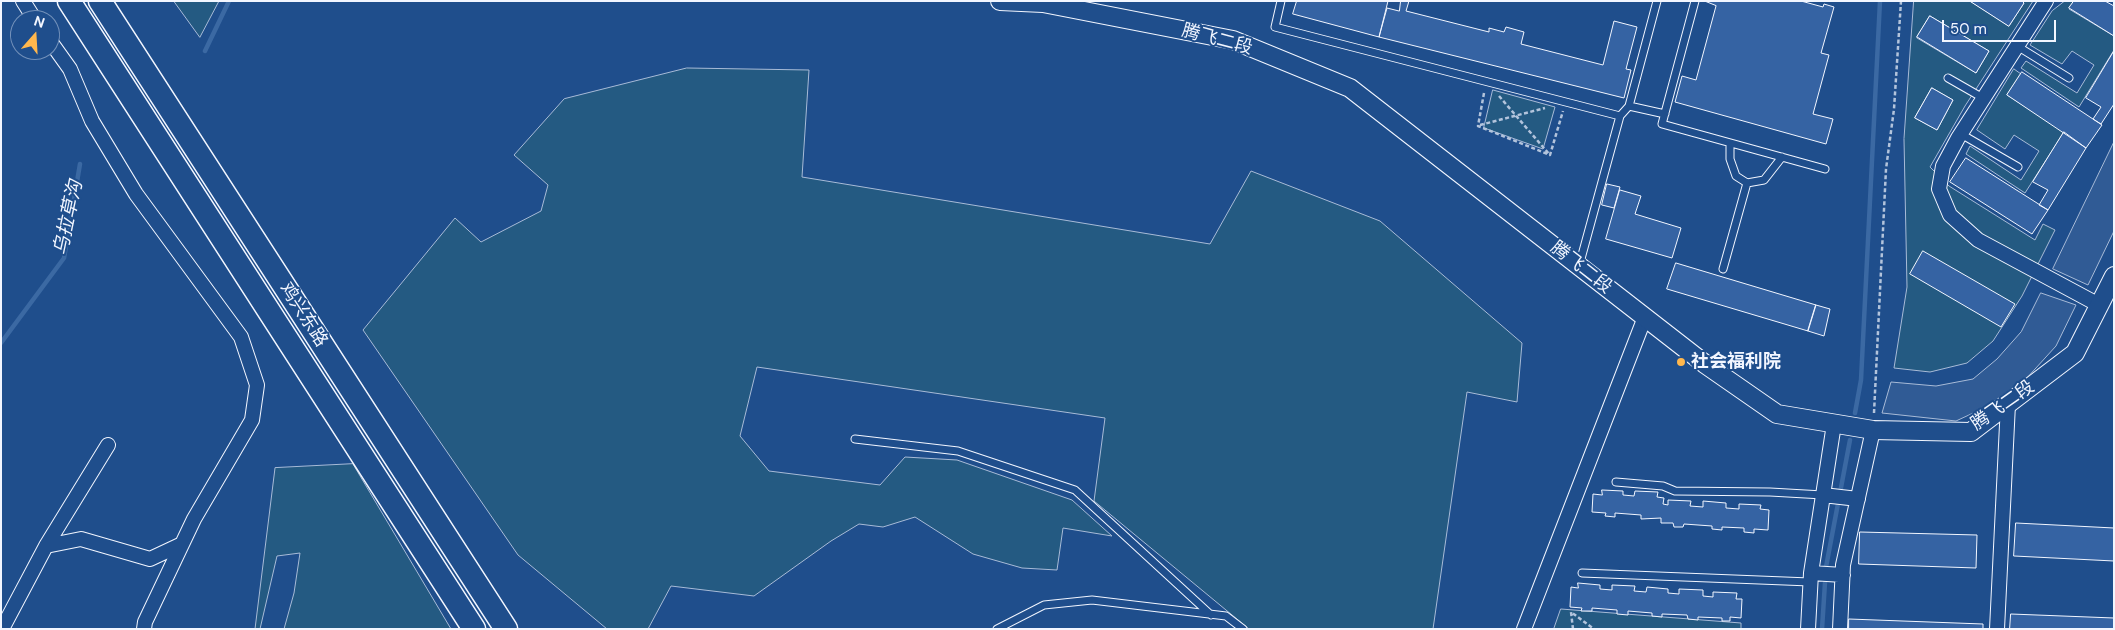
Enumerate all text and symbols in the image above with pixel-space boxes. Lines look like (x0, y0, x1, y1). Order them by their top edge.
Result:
north arrow (10, 10, 60, 60)
scale bar (1945, 10, 2059, 42)
text: N (32, 12, 47, 32)
text: 50 m (1950, 19, 1987, 39)
street label: 腾飞二段 (1179, 20, 1255, 60)
water label: 乌拉草沟 (50, 178, 88, 258)
street label: 腾飞二段 (1546, 237, 1616, 299)
street label: 鸡兴东路 (274, 279, 332, 351)
place label: 社会福利院 (1691, 351, 1781, 373)
marker: 社会福利院 (1675, 356, 1687, 368)
street label: 腾飞二段 (1967, 377, 2039, 435)

